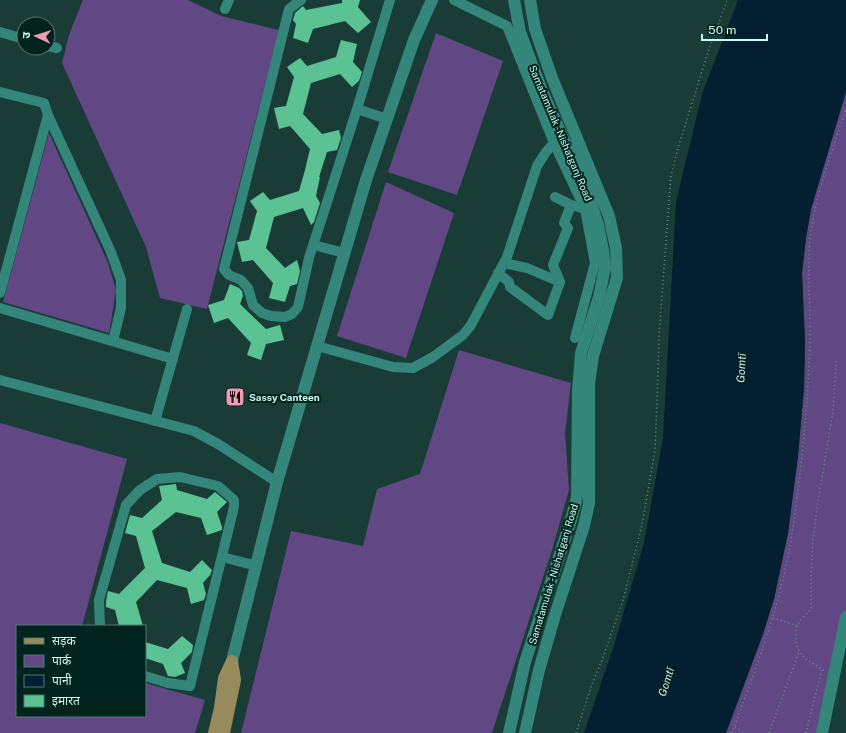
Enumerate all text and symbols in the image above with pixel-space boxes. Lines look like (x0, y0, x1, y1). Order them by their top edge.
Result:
north arrow (16, 16, 56, 56)
scale bar (702, 16, 767, 42)
text: 50 m (708, 23, 736, 37)
text: उ (20, 31, 32, 39)
street label: Samatamulak - Nishatganj Road (527, 63, 595, 203)
water label: Gomtī (734, 352, 748, 383)
restaurant icon: Sassy Canteen (224, 386, 246, 408)
place label: Sassy Canteen (249, 391, 320, 403)
street label: Samatamulak - Nishatganj Road (526, 502, 580, 646)
legend (16, 625, 146, 717)
text: सड़क (52, 634, 77, 648)
text: पार्क (52, 654, 72, 668)
water label: Gomtī (656, 665, 677, 698)
text: पानी (52, 673, 73, 688)
text: इमारत (52, 694, 81, 708)

